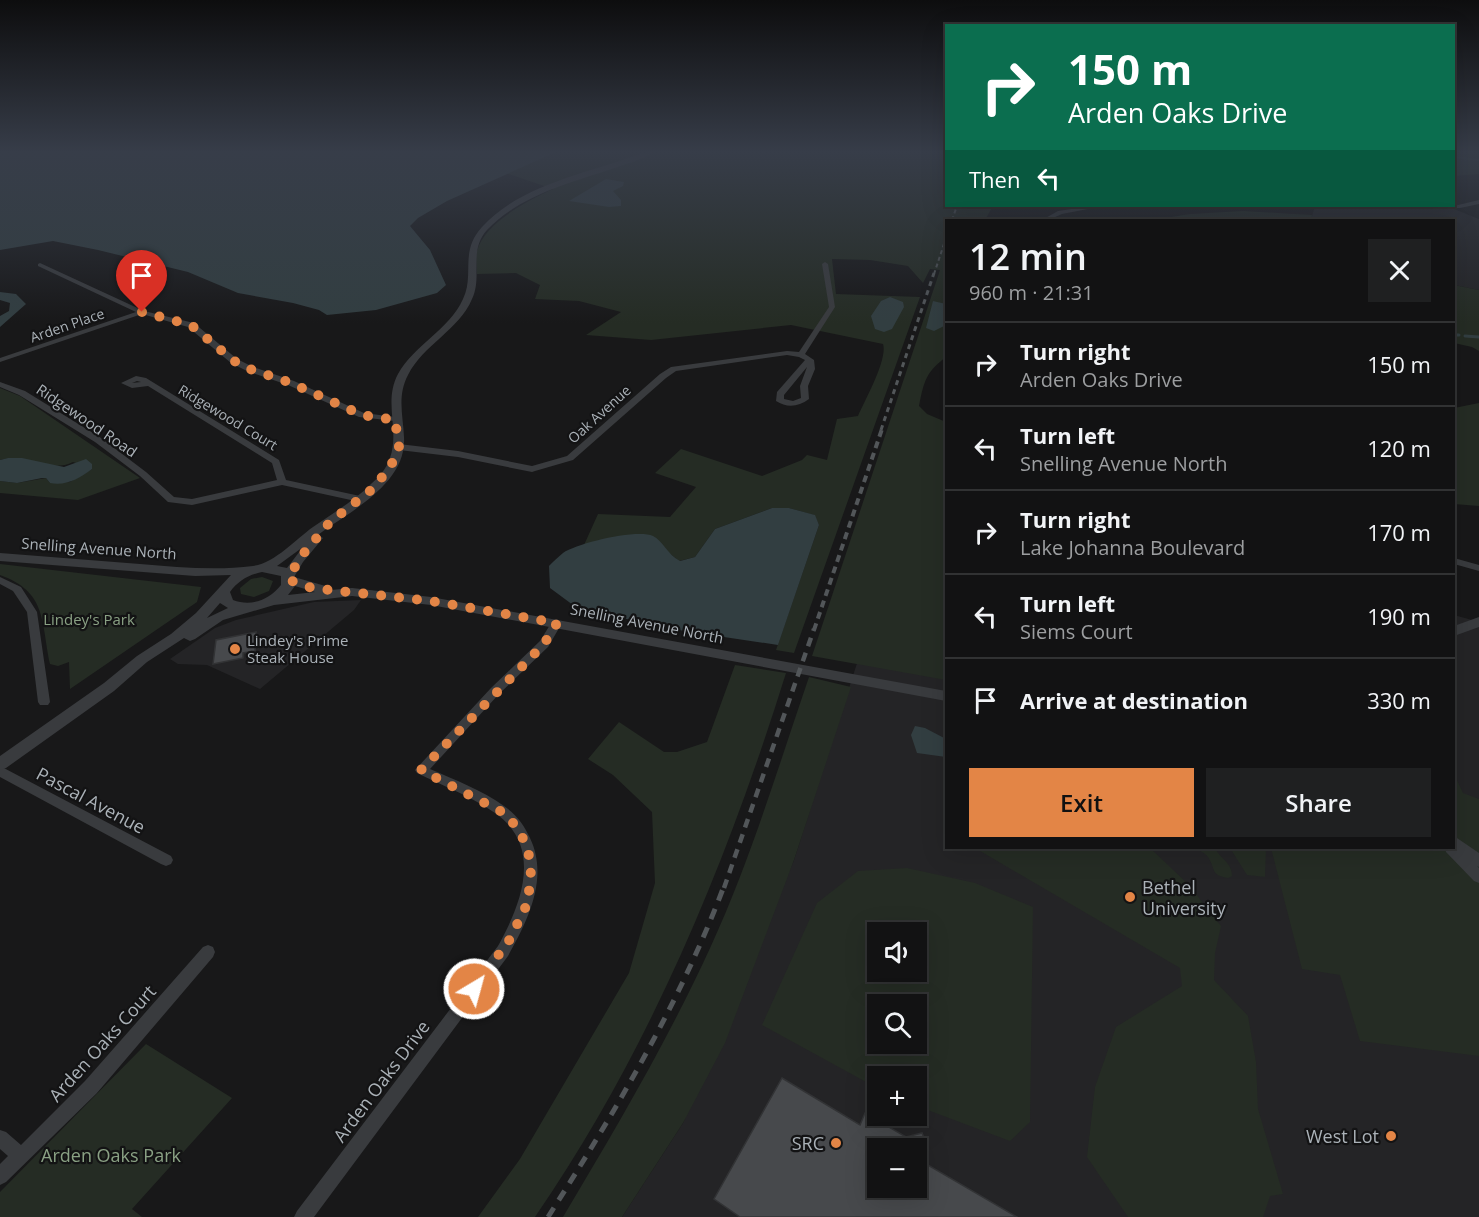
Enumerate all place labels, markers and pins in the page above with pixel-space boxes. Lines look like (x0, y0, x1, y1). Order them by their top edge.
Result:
pin (116, 250, 167, 312)
place label: Lindey's Prime Steak House (247, 630, 349, 667)
marker: Lindey's Prime Steak House (228, 642, 242, 656)
place label: Bethel University (1142, 875, 1227, 920)
marker: Bethel University (1123, 890, 1137, 904)
place label: West Lot (1306, 1124, 1379, 1148)
marker: West Lot (1384, 1129, 1398, 1143)
place label: SRC (792, 1131, 824, 1155)
marker: SRC (829, 1136, 843, 1150)

